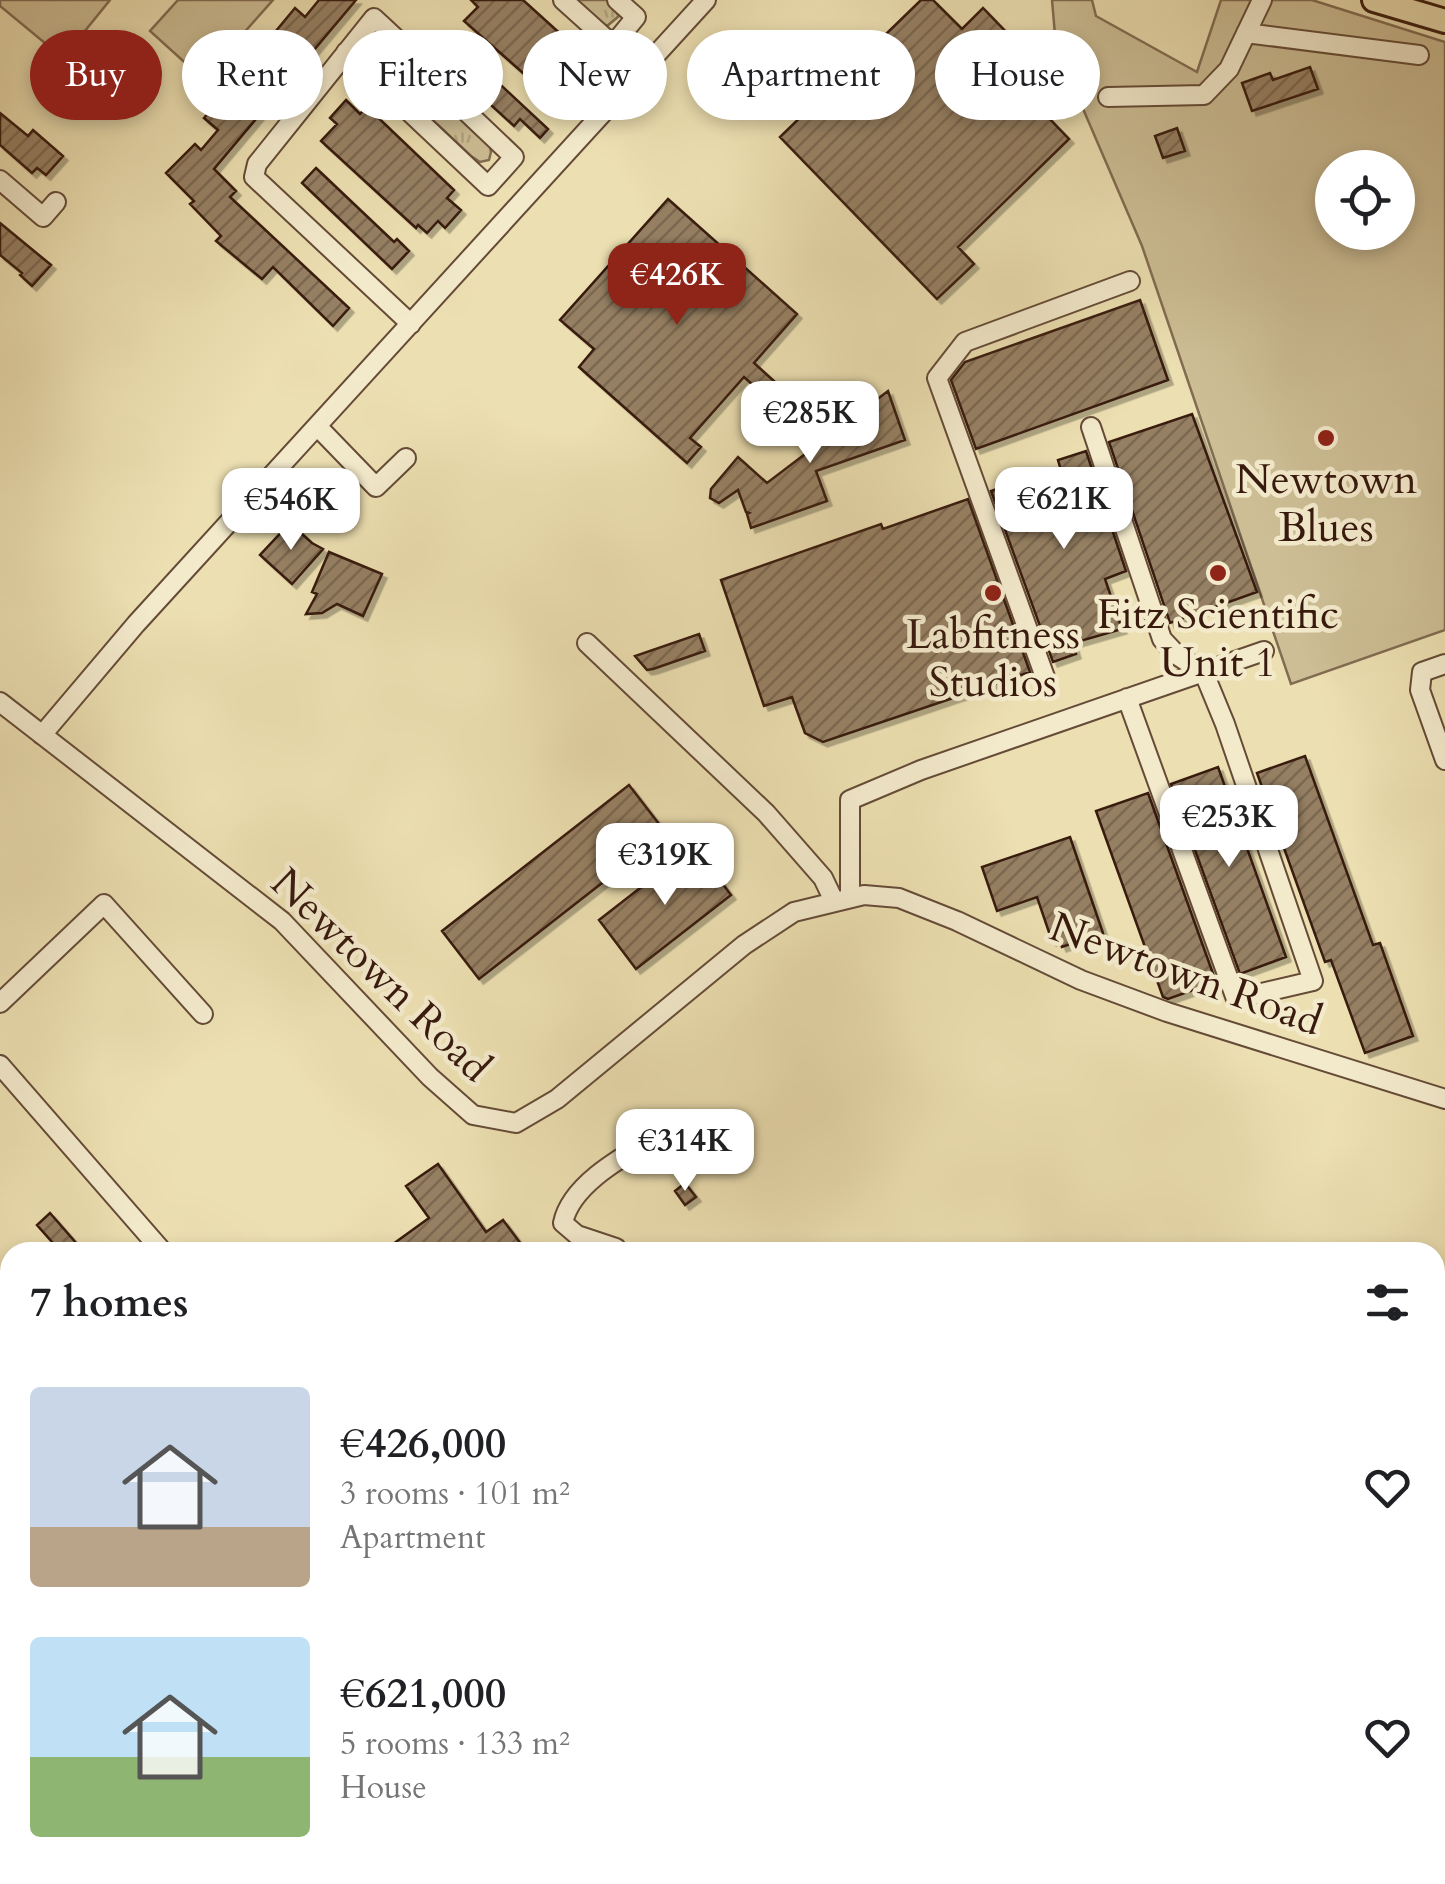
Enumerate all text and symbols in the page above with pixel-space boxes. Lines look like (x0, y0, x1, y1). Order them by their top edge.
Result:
chip: Buy (30, 30, 162, 120)
chip: Rent (182, 30, 323, 120)
chip: Filters (343, 30, 503, 120)
chip: New (523, 30, 667, 120)
chip: Apartment (687, 30, 915, 120)
chip: House (935, 30, 1100, 120)
map controls (1315, 150, 1415, 250)
button: locate (1315, 150, 1415, 250)
pin: €426K (607, 243, 747, 328)
text: €426K (630, 253, 724, 297)
pin: €285K (740, 381, 880, 466)
text: €285K (763, 391, 857, 435)
marker: Newtown Blues (1315, 427, 1337, 449)
place label: Newtown Blues (1235, 451, 1417, 556)
pin: €621K (994, 467, 1134, 552)
pin: €546K (221, 468, 361, 553)
text: €621K (1017, 477, 1111, 521)
text: €546K (244, 478, 338, 522)
marker: Fitz Scientific Unit 1 (1207, 562, 1229, 584)
marker: Labfitness Studios (982, 582, 1004, 604)
place label: Fitz Scientific Unit 1 (1097, 586, 1339, 691)
place label: Labfitness Studios (906, 606, 1080, 711)
pin: €253K (1159, 785, 1299, 870)
text: €253K (1182, 795, 1276, 839)
pin: €319K (595, 823, 735, 908)
text: €319K (618, 833, 712, 877)
street label: Newtown Road (258, 855, 504, 1095)
street label: Newtown Road (1042, 898, 1330, 1050)
pin: €314K (615, 1109, 755, 1194)
text: €314K (638, 1119, 732, 1163)
text: 7 homes (30, 1274, 188, 1331)
icon: filters (1360, 1275, 1415, 1330)
text: €426,000 (340, 1415, 506, 1472)
icon: home (110, 1427, 230, 1547)
icon: heart (1360, 1460, 1415, 1515)
text: 3 rooms · 101 m² (340, 1472, 570, 1516)
text: Apartment (340, 1516, 485, 1560)
text: €621,000 (340, 1665, 506, 1722)
icon: home (110, 1677, 230, 1797)
icon: heart (1360, 1710, 1415, 1765)
text: 5 rooms · 133 m² (340, 1722, 570, 1766)
text: House (340, 1766, 427, 1810)

